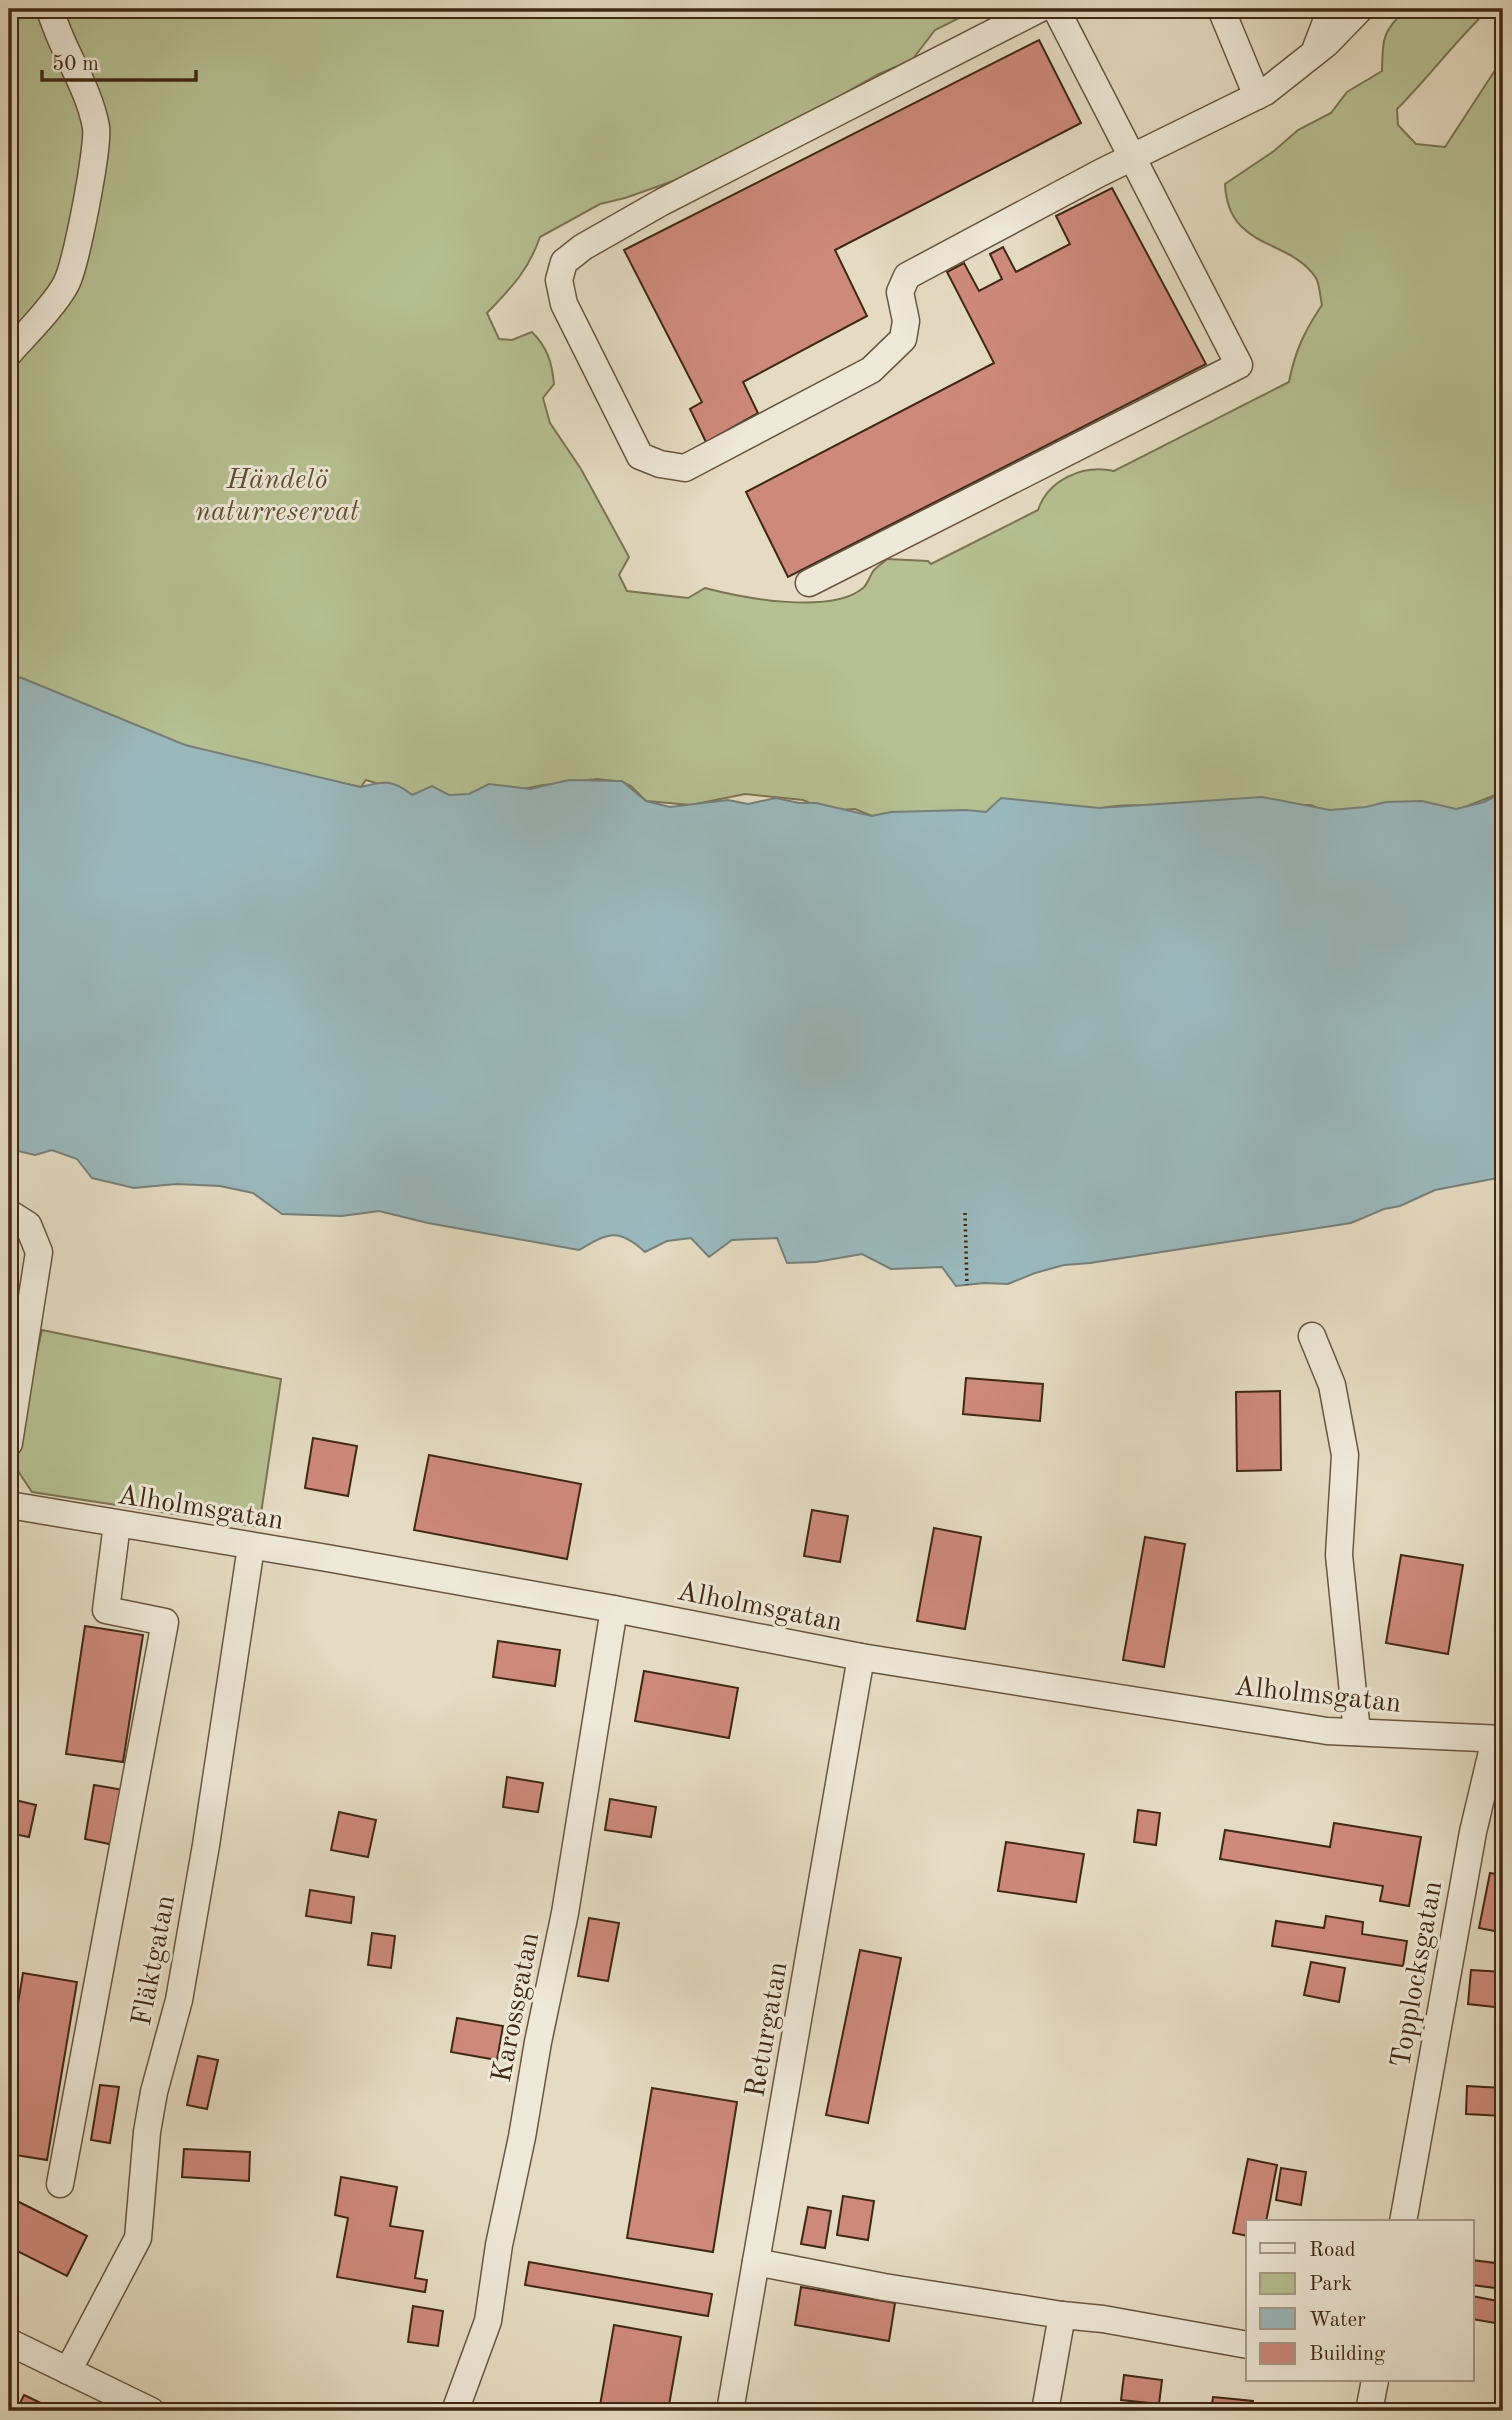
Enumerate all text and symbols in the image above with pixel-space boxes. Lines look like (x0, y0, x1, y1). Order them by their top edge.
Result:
scale bar (42, 38, 196, 82)
text: 50 m (52, 54, 99, 75)
park label: Händelö naturreservat (195, 467, 360, 527)
street label: Alholmsgatan (116, 1482, 286, 1536)
street label: Alholmsgatan (674, 1578, 844, 1638)
street label: Alholmsgatan (1233, 1673, 1403, 1719)
street label: Topplocksgatan (1388, 1879, 1448, 2070)
street label: Fläktgatan (129, 1893, 181, 2028)
street label: Karossgatan (489, 1930, 545, 2085)
street label: Returgatan (742, 1960, 794, 2099)
legend (1246, 2220, 1474, 2382)
text: Road (1309, 2240, 1356, 2261)
text: Park (1309, 2274, 1352, 2295)
text: Water (1309, 2310, 1366, 2331)
text: Building (1309, 2344, 1386, 2365)

